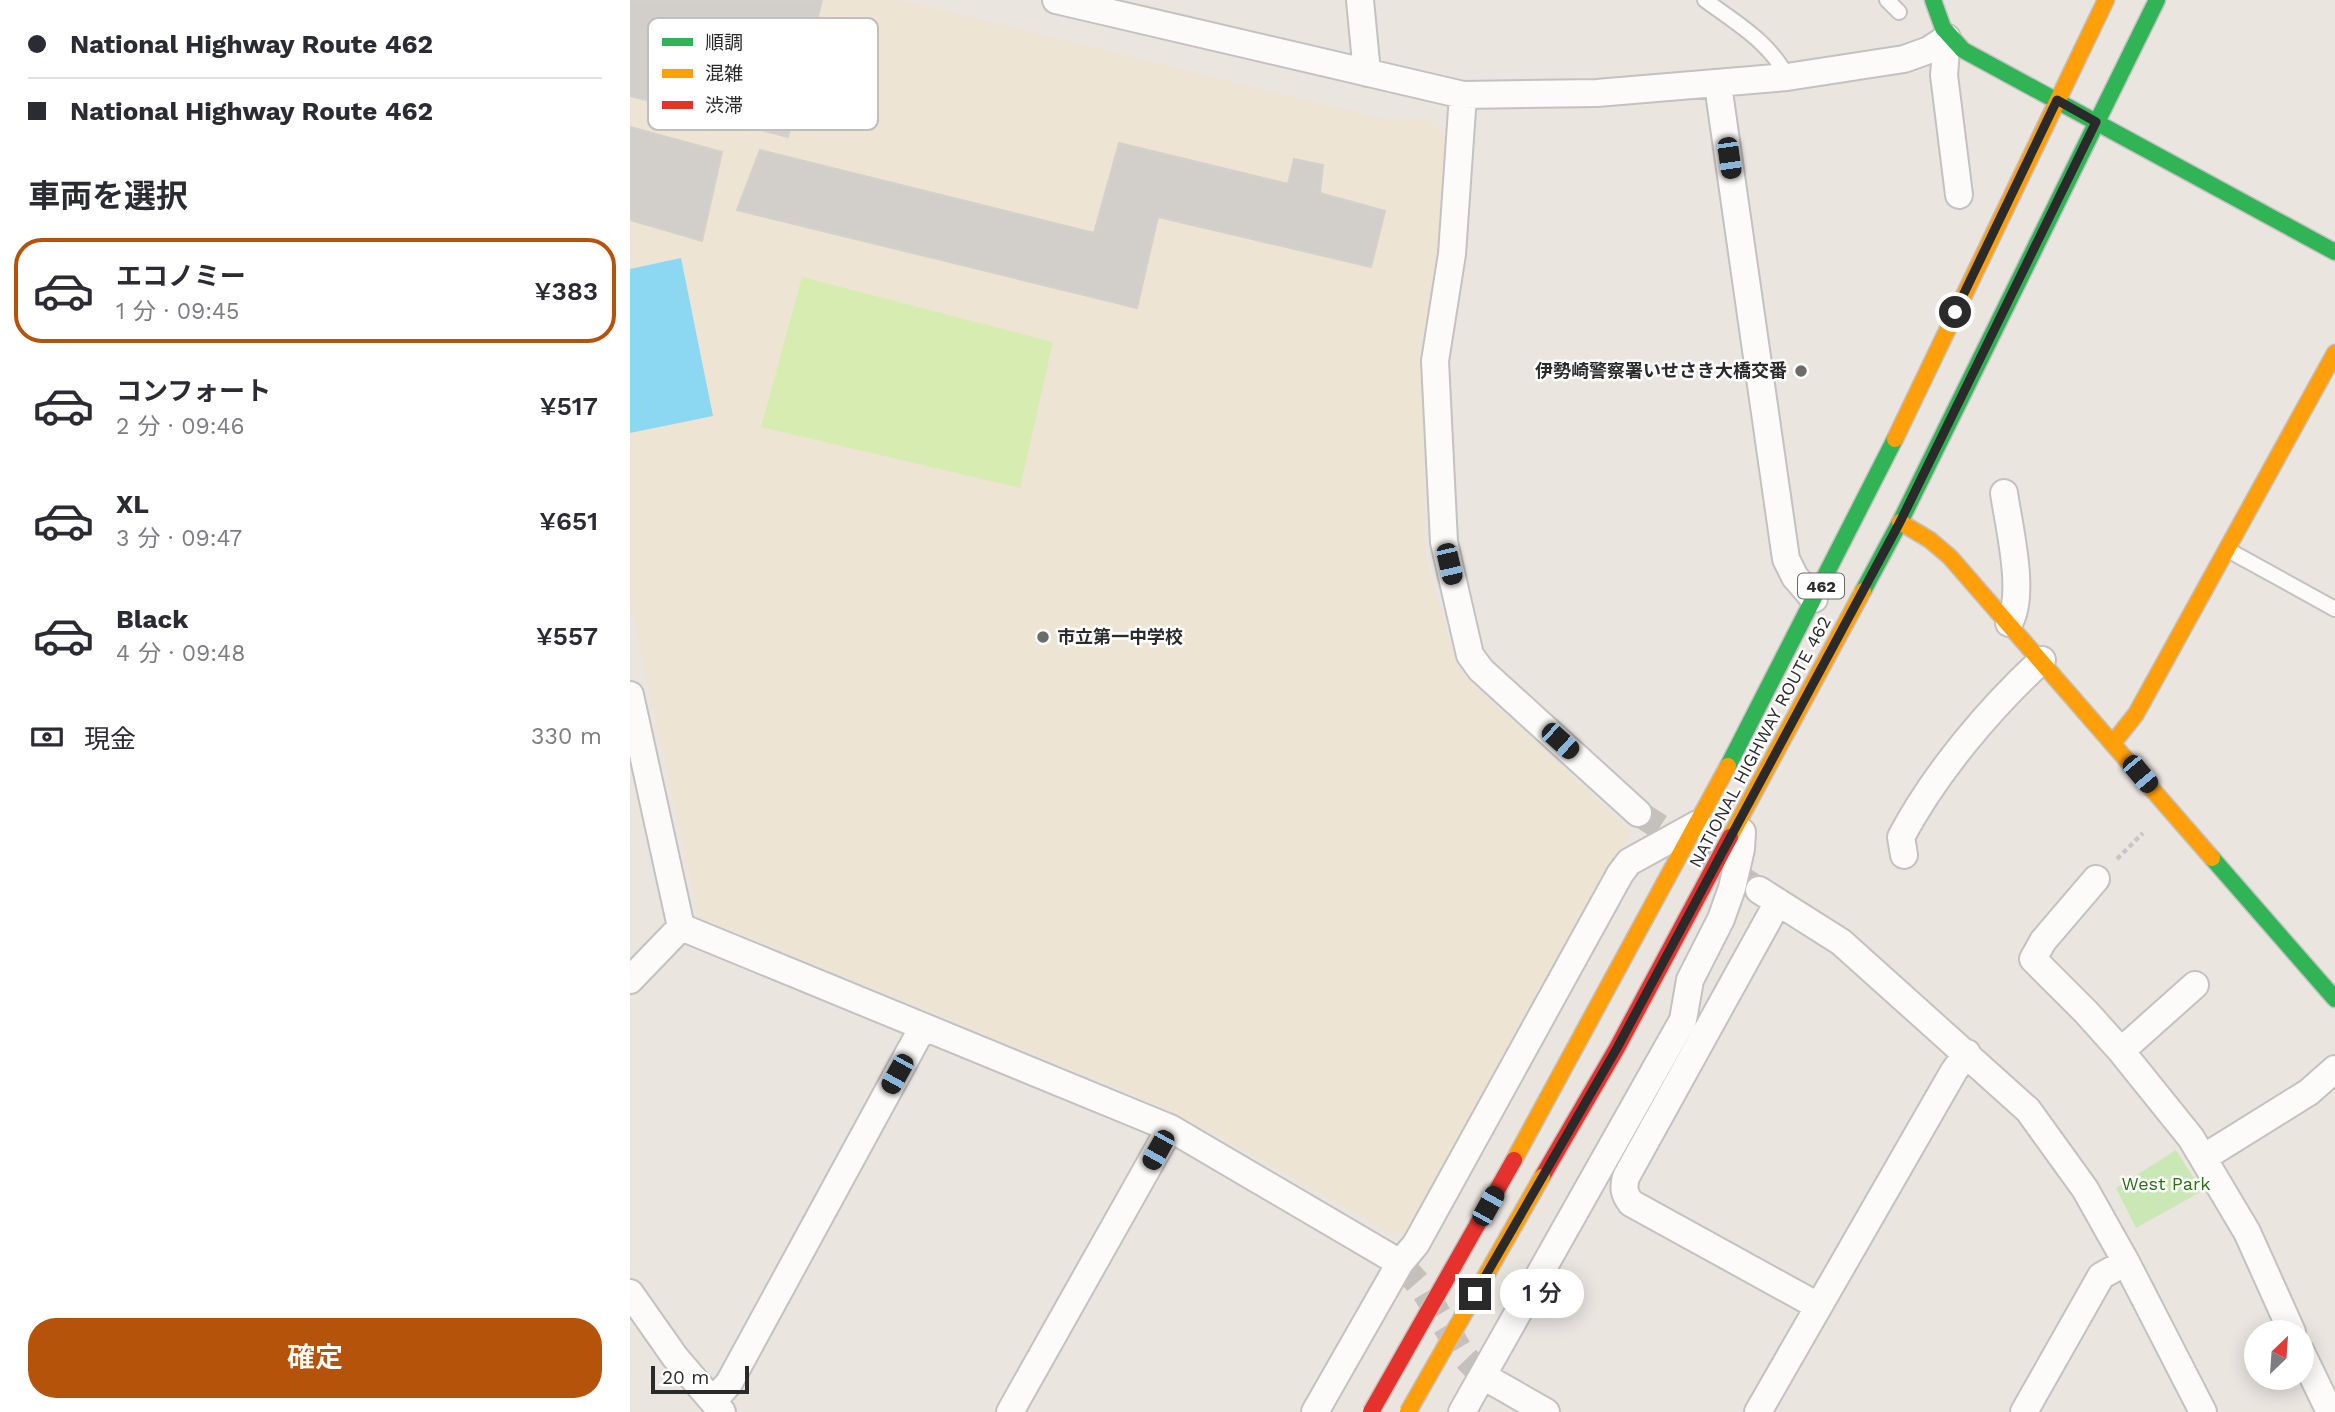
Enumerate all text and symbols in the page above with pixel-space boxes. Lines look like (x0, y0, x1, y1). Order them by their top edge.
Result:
legend (648, 18, 878, 130)
text: National Highway Route 462 (70, 29, 433, 59)
text: 順調 (705, 31, 743, 54)
text: 混雑 (705, 62, 743, 85)
text: 渋滞 (705, 94, 743, 117)
text: National Highway Route 462 (70, 96, 433, 126)
car (1716, 136, 1743, 180)
text: 車両を選択 (28, 177, 188, 215)
icon: car (32, 259, 95, 322)
text: エコノミー (116, 261, 246, 291)
text: ¥383 (535, 276, 598, 306)
route start (1939, 296, 1971, 328)
text: 1 分 · 09:45 (116, 298, 239, 325)
place label: 伊勢崎警察署いせさき大橋交番 (1535, 360, 1787, 381)
marker: 伊勢崎警察署いせさき大橋交番 (1793, 363, 1809, 379)
icon: car (32, 374, 95, 437)
text: コンフォート (116, 376, 271, 406)
text: ¥517 (540, 391, 598, 421)
text: 2 分 · 09:46 (116, 413, 244, 440)
icon: car (32, 489, 95, 552)
text: XL (116, 489, 149, 519)
text: ¥651 (539, 506, 598, 536)
text: 3 分 · 09:47 (116, 525, 242, 552)
car (1435, 541, 1464, 587)
road number: 462 (1798, 573, 1844, 598)
icon: car (32, 604, 95, 667)
text: Black (116, 604, 188, 634)
street label: NATIONAL HIGHWAY ROUTE 462 (1684, 613, 1835, 871)
text: ¥557 (536, 621, 598, 651)
place label: 市立第一中学校 (1057, 626, 1183, 647)
marker: 市立第一中学校 (1035, 629, 1051, 645)
text: 4 分 · 09:48 (116, 640, 245, 667)
icon: cash (28, 718, 66, 756)
car (1538, 719, 1583, 763)
text: 330 m (531, 723, 602, 750)
text: 現金 (84, 724, 136, 754)
car (2119, 751, 2162, 797)
car (878, 1051, 917, 1097)
car (1139, 1127, 1178, 1173)
park label: West Park (2122, 1173, 2210, 1194)
car (1469, 1183, 1508, 1229)
callout: 1 分 (1500, 1270, 1584, 1318)
route end (1459, 1278, 1491, 1310)
text: 1 分 (1522, 1280, 1562, 1307)
button: 確定 (28, 1318, 602, 1398)
north arrow (2244, 1320, 2314, 1390)
map controls (2244, 1320, 2314, 1390)
scale bar (651, 1363, 749, 1395)
text: 20 m (662, 1366, 709, 1389)

